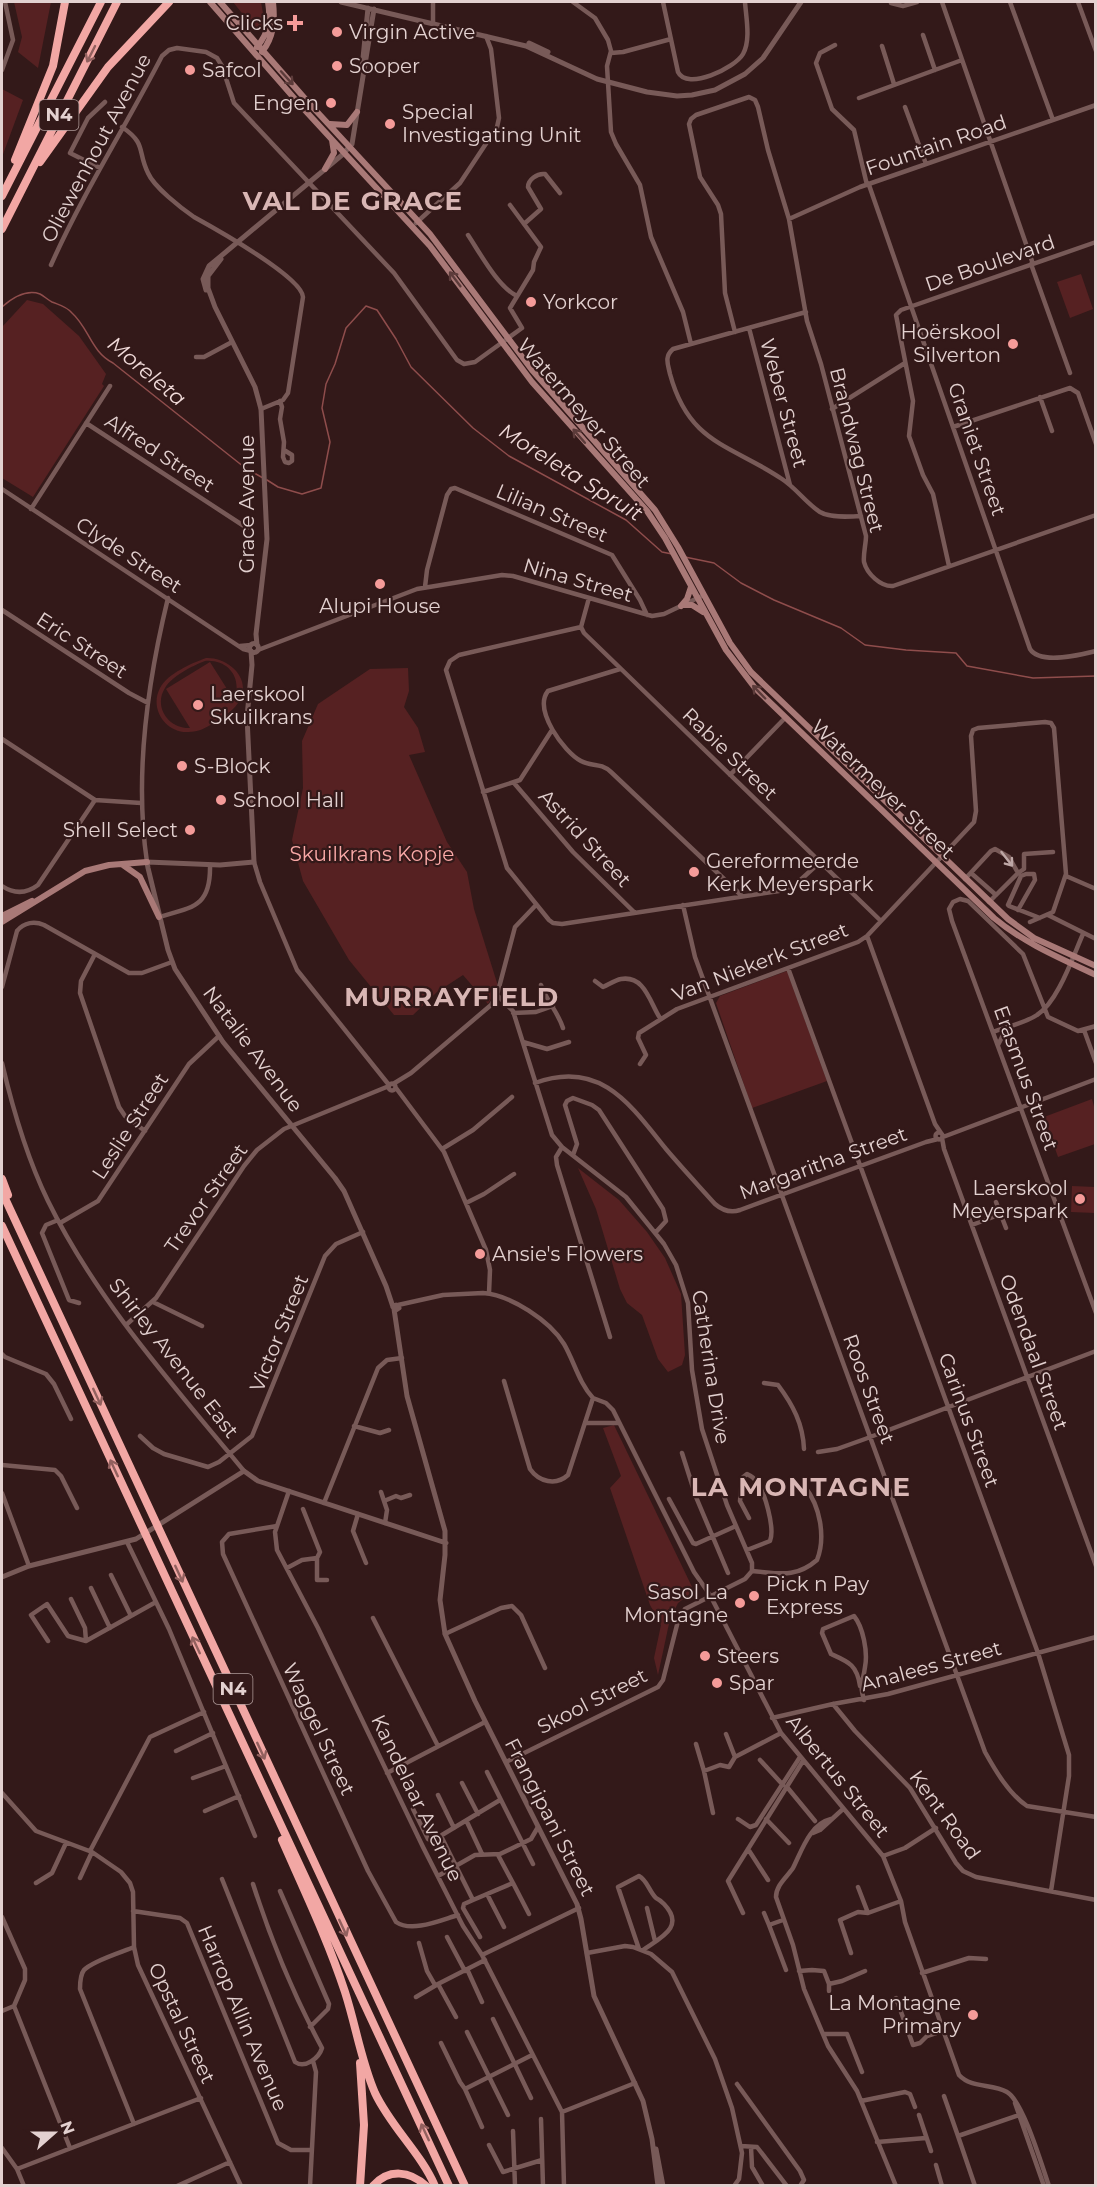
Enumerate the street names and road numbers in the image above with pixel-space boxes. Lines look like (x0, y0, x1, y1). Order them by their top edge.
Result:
street label: Oliewenhout Avenue (36, 49, 156, 247)
road number: N4 (40, 100, 78, 130)
street label: Fountain Road (862, 110, 1010, 180)
street label: De Boulevard (922, 230, 1058, 296)
street label: Watermeyer Street (513, 333, 655, 493)
street label: Weber Street (755, 336, 813, 470)
street label: Brandwag Street (825, 365, 889, 535)
street label: Graniet Street (943, 379, 1011, 519)
street label: Alfred Street (101, 409, 219, 497)
street label: Grace Avenue (235, 435, 259, 573)
street label: Lilian Street (493, 479, 611, 547)
street label: Clyde Street (72, 512, 186, 598)
street label: Nina Street (521, 553, 635, 607)
street label: Eric Street (32, 607, 132, 683)
street label: Rabie Street (677, 703, 783, 805)
street label: Watermeyer Street (806, 714, 960, 864)
street label: Astrid Street (534, 784, 636, 892)
street label: Van Niekerk Street (669, 917, 851, 1007)
street label: Natalie Avenue (198, 981, 308, 1117)
street label: Erasmus Street (989, 1002, 1063, 1154)
street label: Leslie Street (87, 1068, 173, 1184)
street label: Margaritha Street (736, 1122, 910, 1204)
street label: Trevor Street (160, 1139, 252, 1257)
street label: Victor Street (245, 1271, 313, 1395)
street label: Odendaal Street (995, 1271, 1073, 1433)
street label: Shirley Avenue East (104, 1273, 244, 1443)
street label: Catherina Drive (687, 1288, 735, 1446)
street label: Roos Street (838, 1331, 900, 1447)
street label: Carinus Street (934, 1349, 1004, 1491)
street label: Analees Street (858, 1636, 1004, 1696)
street label: Waggel Street (278, 1659, 360, 1799)
street label: Skool Street (533, 1663, 651, 1739)
road number: N4 (214, 1674, 252, 1704)
street label: Albertus Street (781, 1710, 895, 1842)
street label: Kandelaar Avenue (366, 1711, 468, 1885)
street label: Frangipani Street (500, 1734, 600, 1900)
street label: Kent Road (904, 1765, 986, 1865)
street label: Harrop Allin Avenue (193, 1921, 293, 2115)
street label: Opstal Street (144, 1959, 220, 2087)

